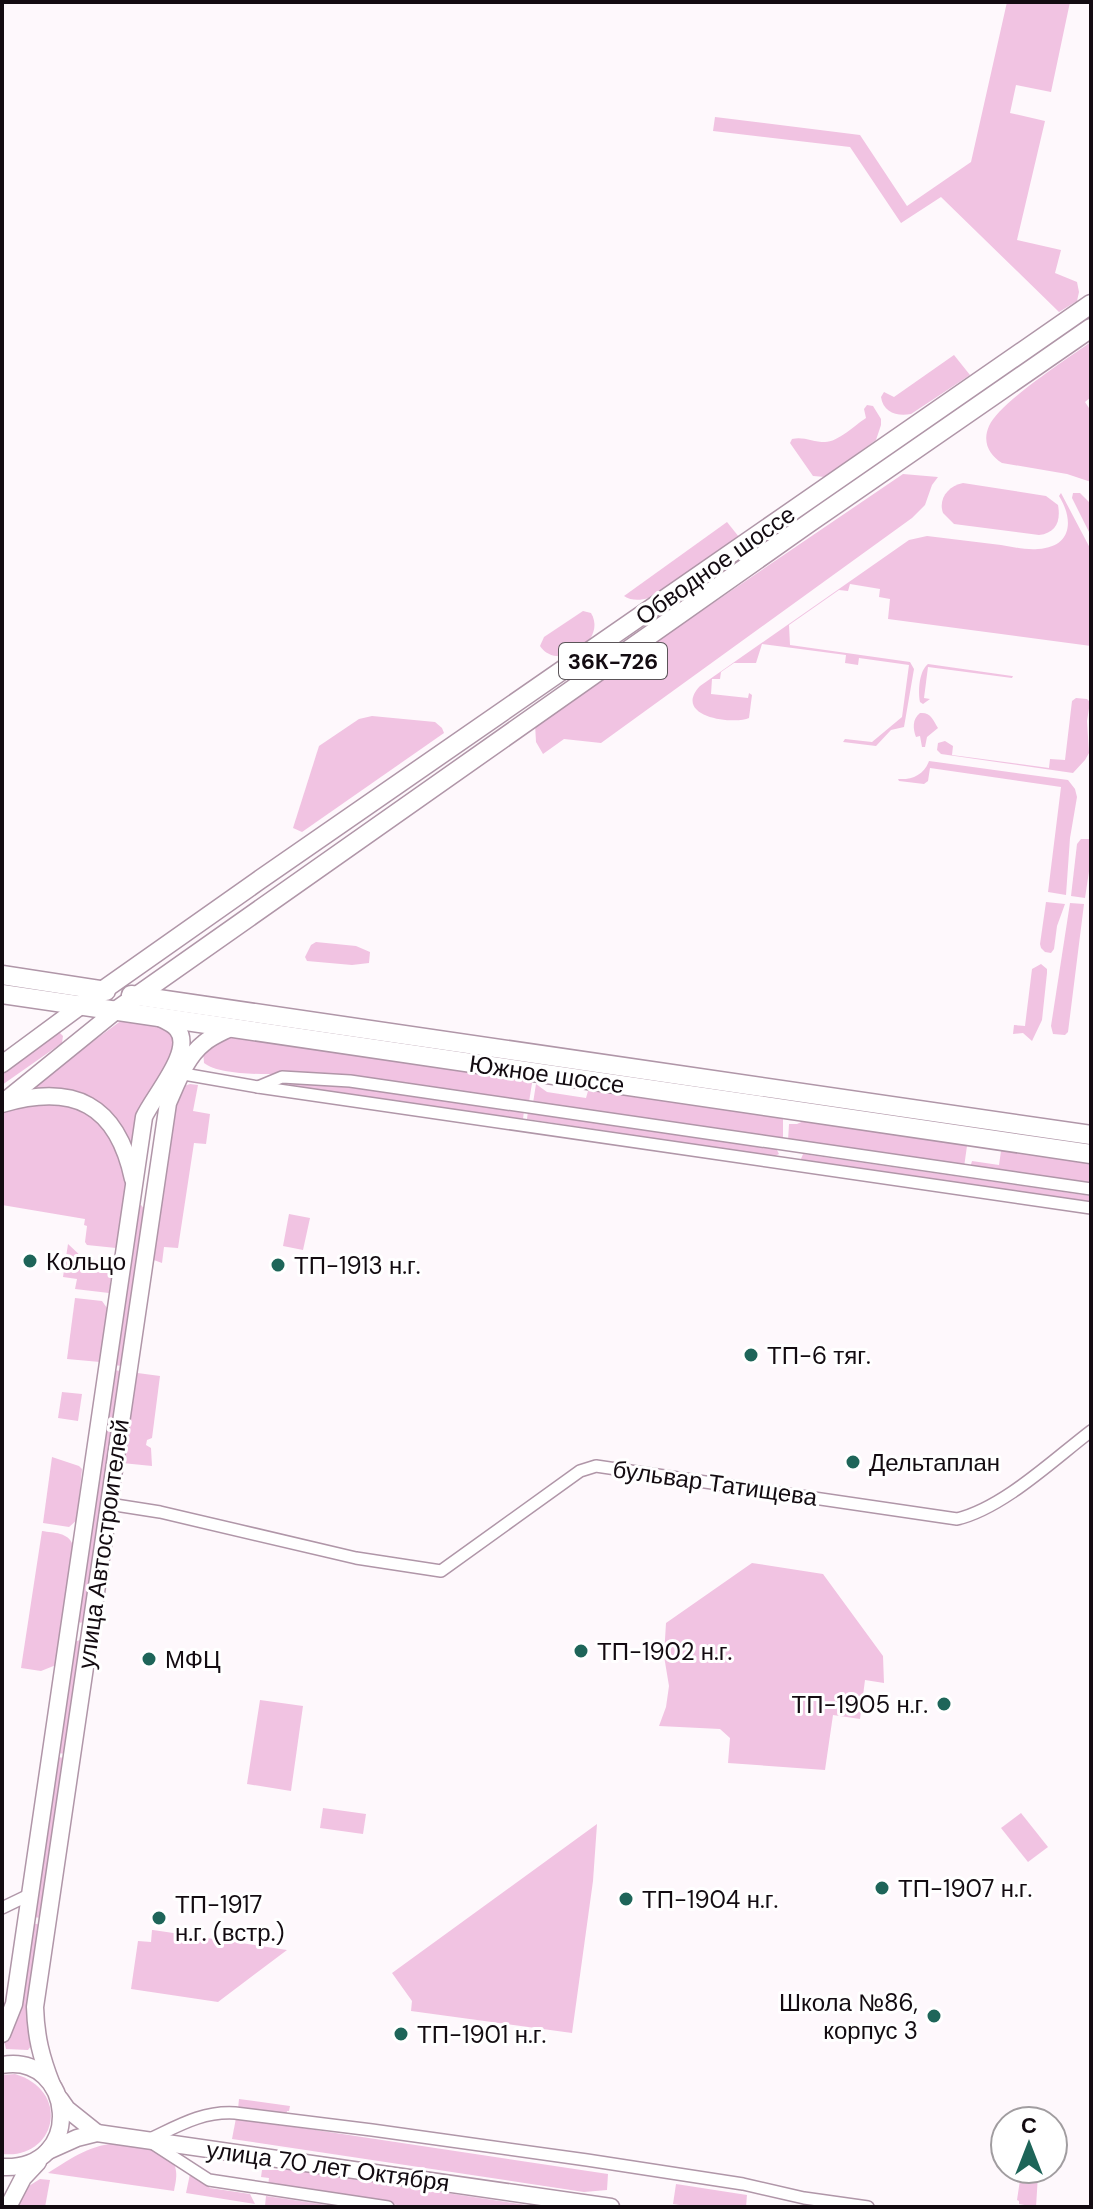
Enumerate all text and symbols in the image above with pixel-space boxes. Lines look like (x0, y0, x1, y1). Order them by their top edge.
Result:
street label: Обводное шоссе (629, 498, 801, 632)
road number: 36К-726 (559, 643, 667, 679)
street label: Южное шоссе (467, 1048, 627, 1100)
place label: Кольцо (46, 1246, 126, 1277)
place label: ТП-1913 н.г. (294, 1250, 421, 1281)
marker: Кольцо (21, 1252, 39, 1270)
marker: ТП-1913 н.г. (269, 1256, 287, 1274)
place label: ТП-6 тяг. (767, 1340, 871, 1371)
marker: ТП-6 тяг. (742, 1346, 760, 1364)
street label: улица Автостроителей (70, 1417, 136, 1671)
place label: Дельтаплан (869, 1447, 1000, 1478)
street label: бульвар Татищева (611, 1453, 820, 1513)
marker: Дельтаплан (844, 1453, 862, 1471)
place label: ТП-1902 н.г. (597, 1636, 732, 1667)
marker: ТП-1902 н.г. (572, 1642, 590, 1660)
place label: МФЦ (165, 1644, 221, 1675)
marker: МФЦ (140, 1650, 158, 1668)
place label: ТП-1905 н.г. (792, 1689, 928, 1720)
marker: ТП-1905 н.г. (935, 1695, 953, 1713)
place label: ТП-1907 н.г. (898, 1873, 1032, 1904)
marker: ТП-1907 н.г. (873, 1879, 891, 1897)
place label: ТП-1904 н.г. (642, 1884, 778, 1915)
place label: ТП-1917 н.г. (встр.) (175, 1889, 284, 1948)
marker: ТП-1904 н.г. (617, 1890, 635, 1908)
marker: ТП-1917 н.г. (встр.) (150, 1909, 168, 1927)
place label: Школа №86, корпус 3 (779, 1987, 918, 2046)
marker: Школа №86, корпус 3 (925, 2007, 943, 2025)
place label: ТП-1901 н.г. (417, 2019, 546, 2050)
marker: ТП-1901 н.г. (392, 2025, 410, 2043)
north arrow (989, 2105, 1069, 2185)
text: С (1021, 2111, 1037, 2140)
street label: улица 70 лет Октября (205, 2134, 451, 2198)

